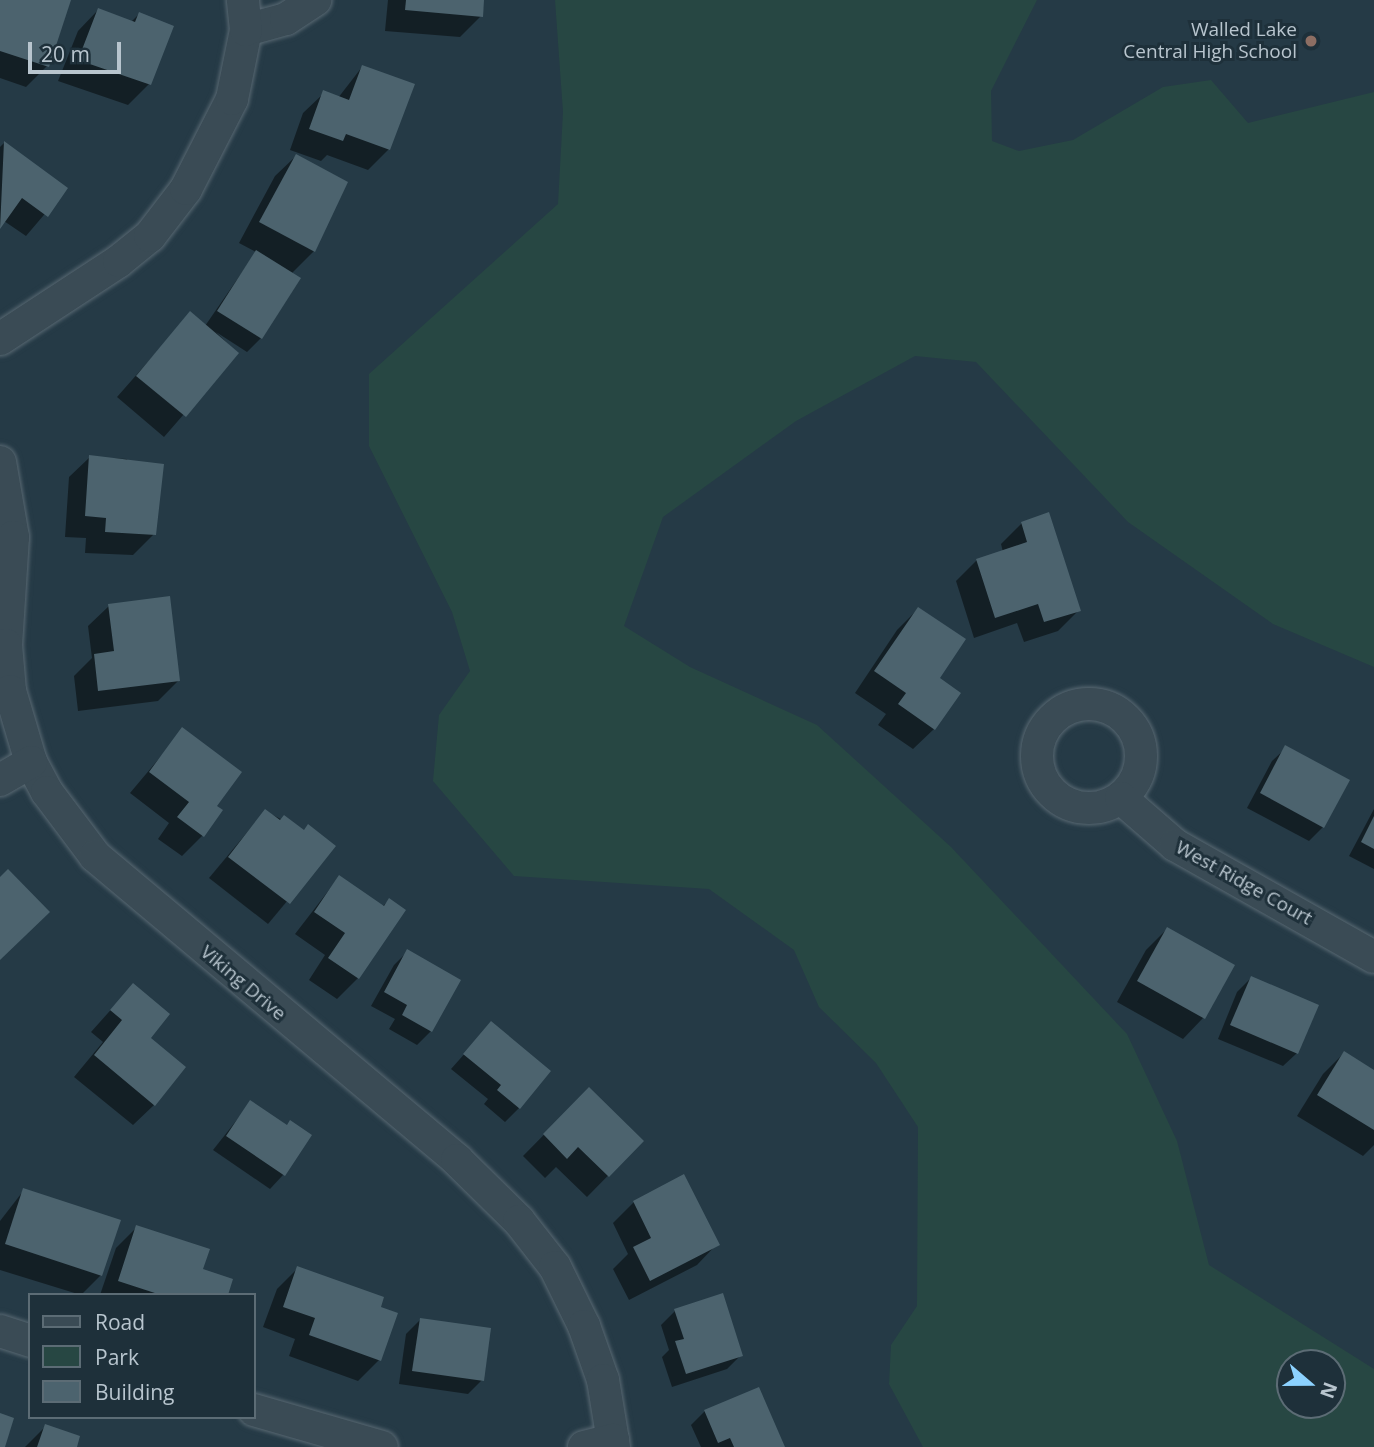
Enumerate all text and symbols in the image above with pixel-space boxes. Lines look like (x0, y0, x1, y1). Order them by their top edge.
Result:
place label: Walled Lake Central High School (1123, 19, 1297, 63)
scale bar (32, 28, 124, 72)
marker: Walled Lake Central High School (1303, 33, 1319, 49)
text: 20 m (41, 40, 90, 68)
street label: West Ridge Court (1172, 836, 1316, 930)
street label: Viking Drive (196, 941, 290, 1025)
legend (28, 1293, 256, 1419)
text: Road (95, 1308, 145, 1336)
text: Park (95, 1343, 139, 1371)
north arrow (1276, 1349, 1346, 1419)
text: Building (95, 1378, 174, 1406)
text: N (1314, 1379, 1344, 1402)

